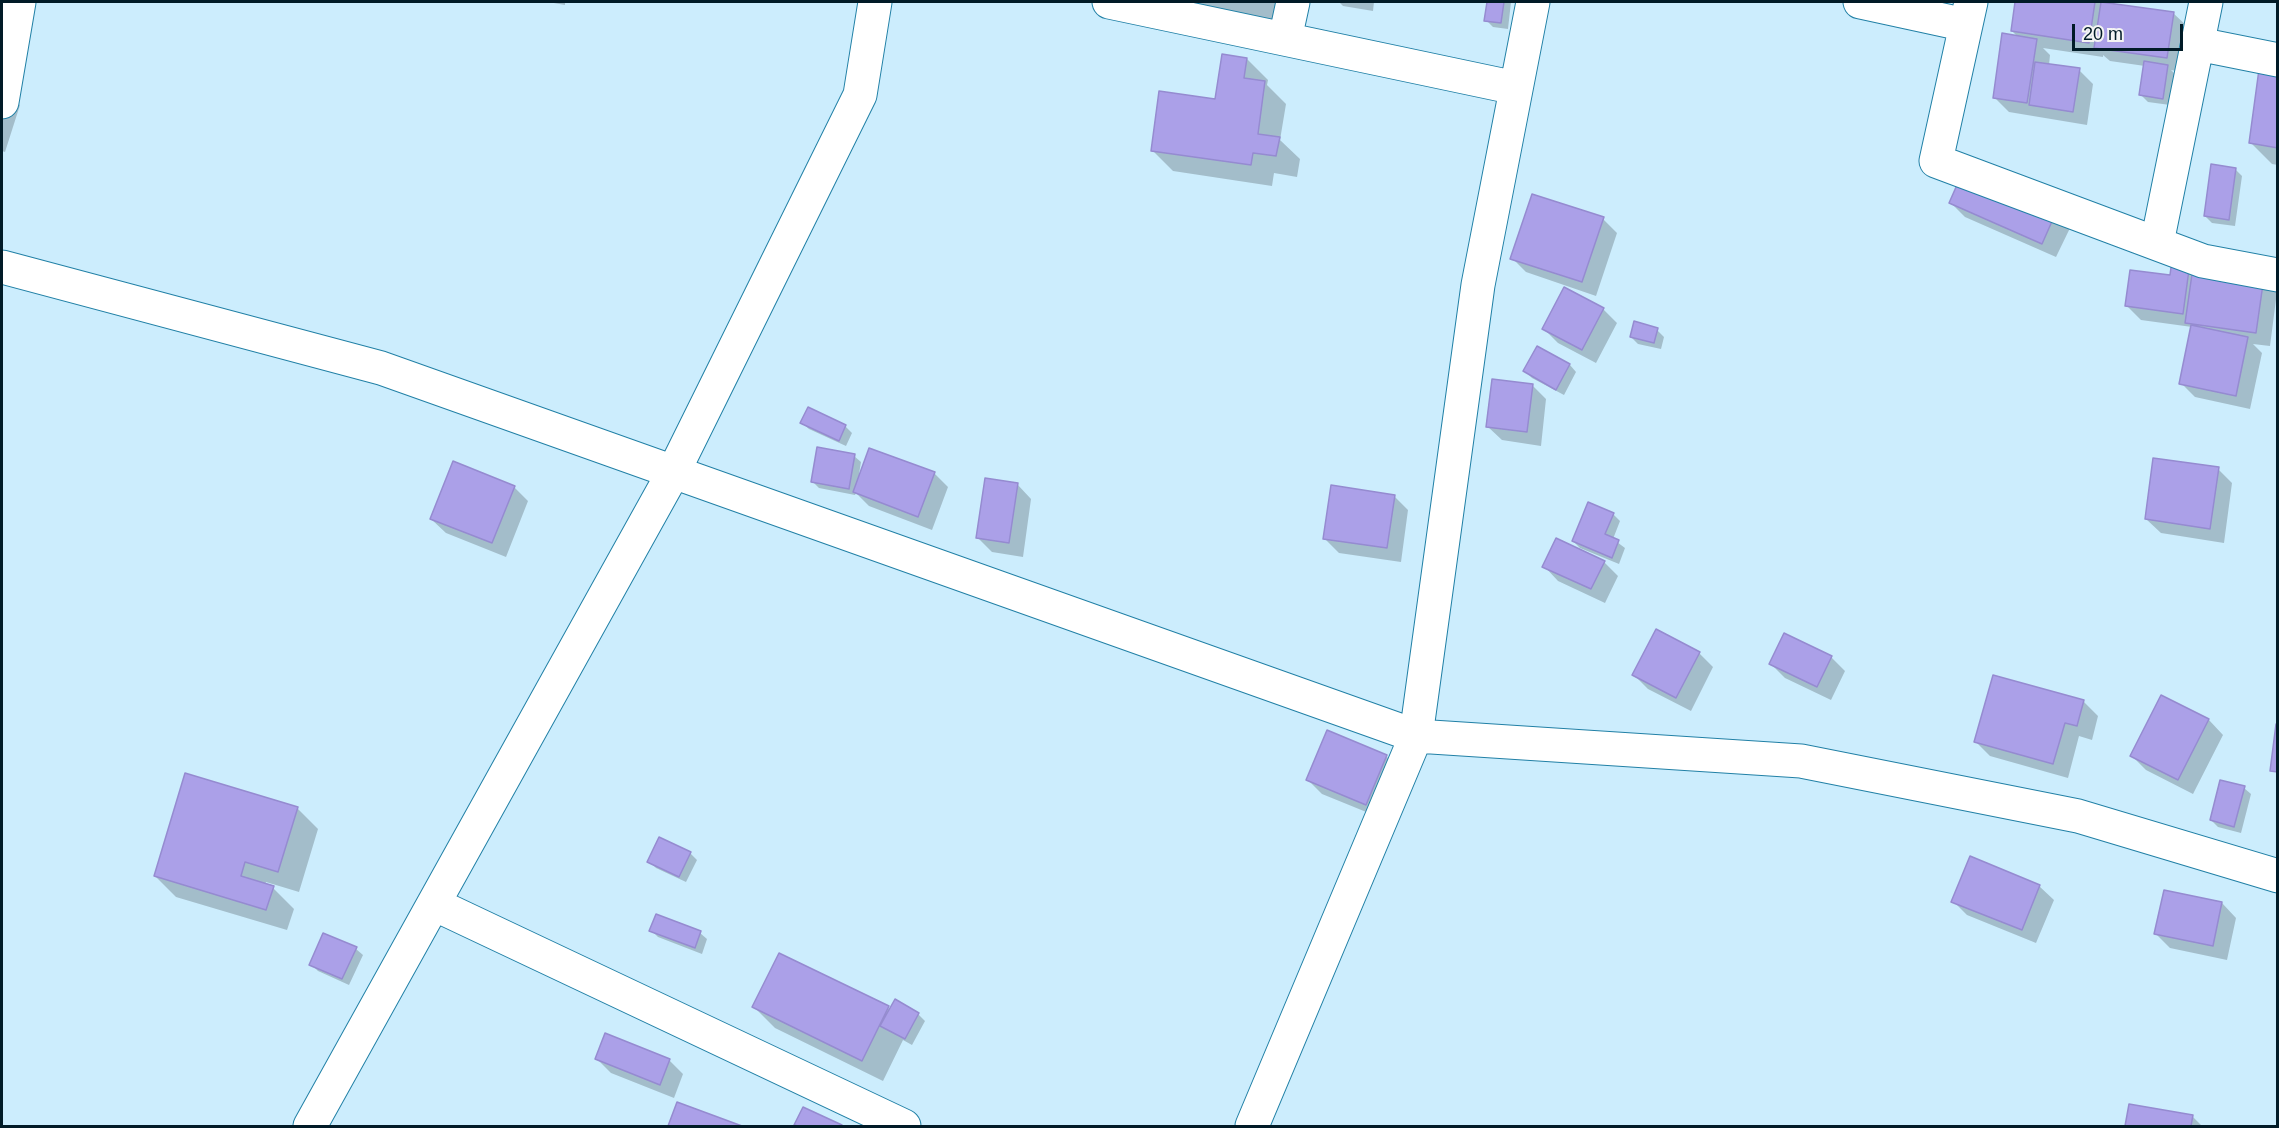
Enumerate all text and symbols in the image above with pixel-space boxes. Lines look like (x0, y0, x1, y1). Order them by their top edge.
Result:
scale bar (2075, 12, 2186, 50)
text: 20 m (2083, 24, 2123, 44)

